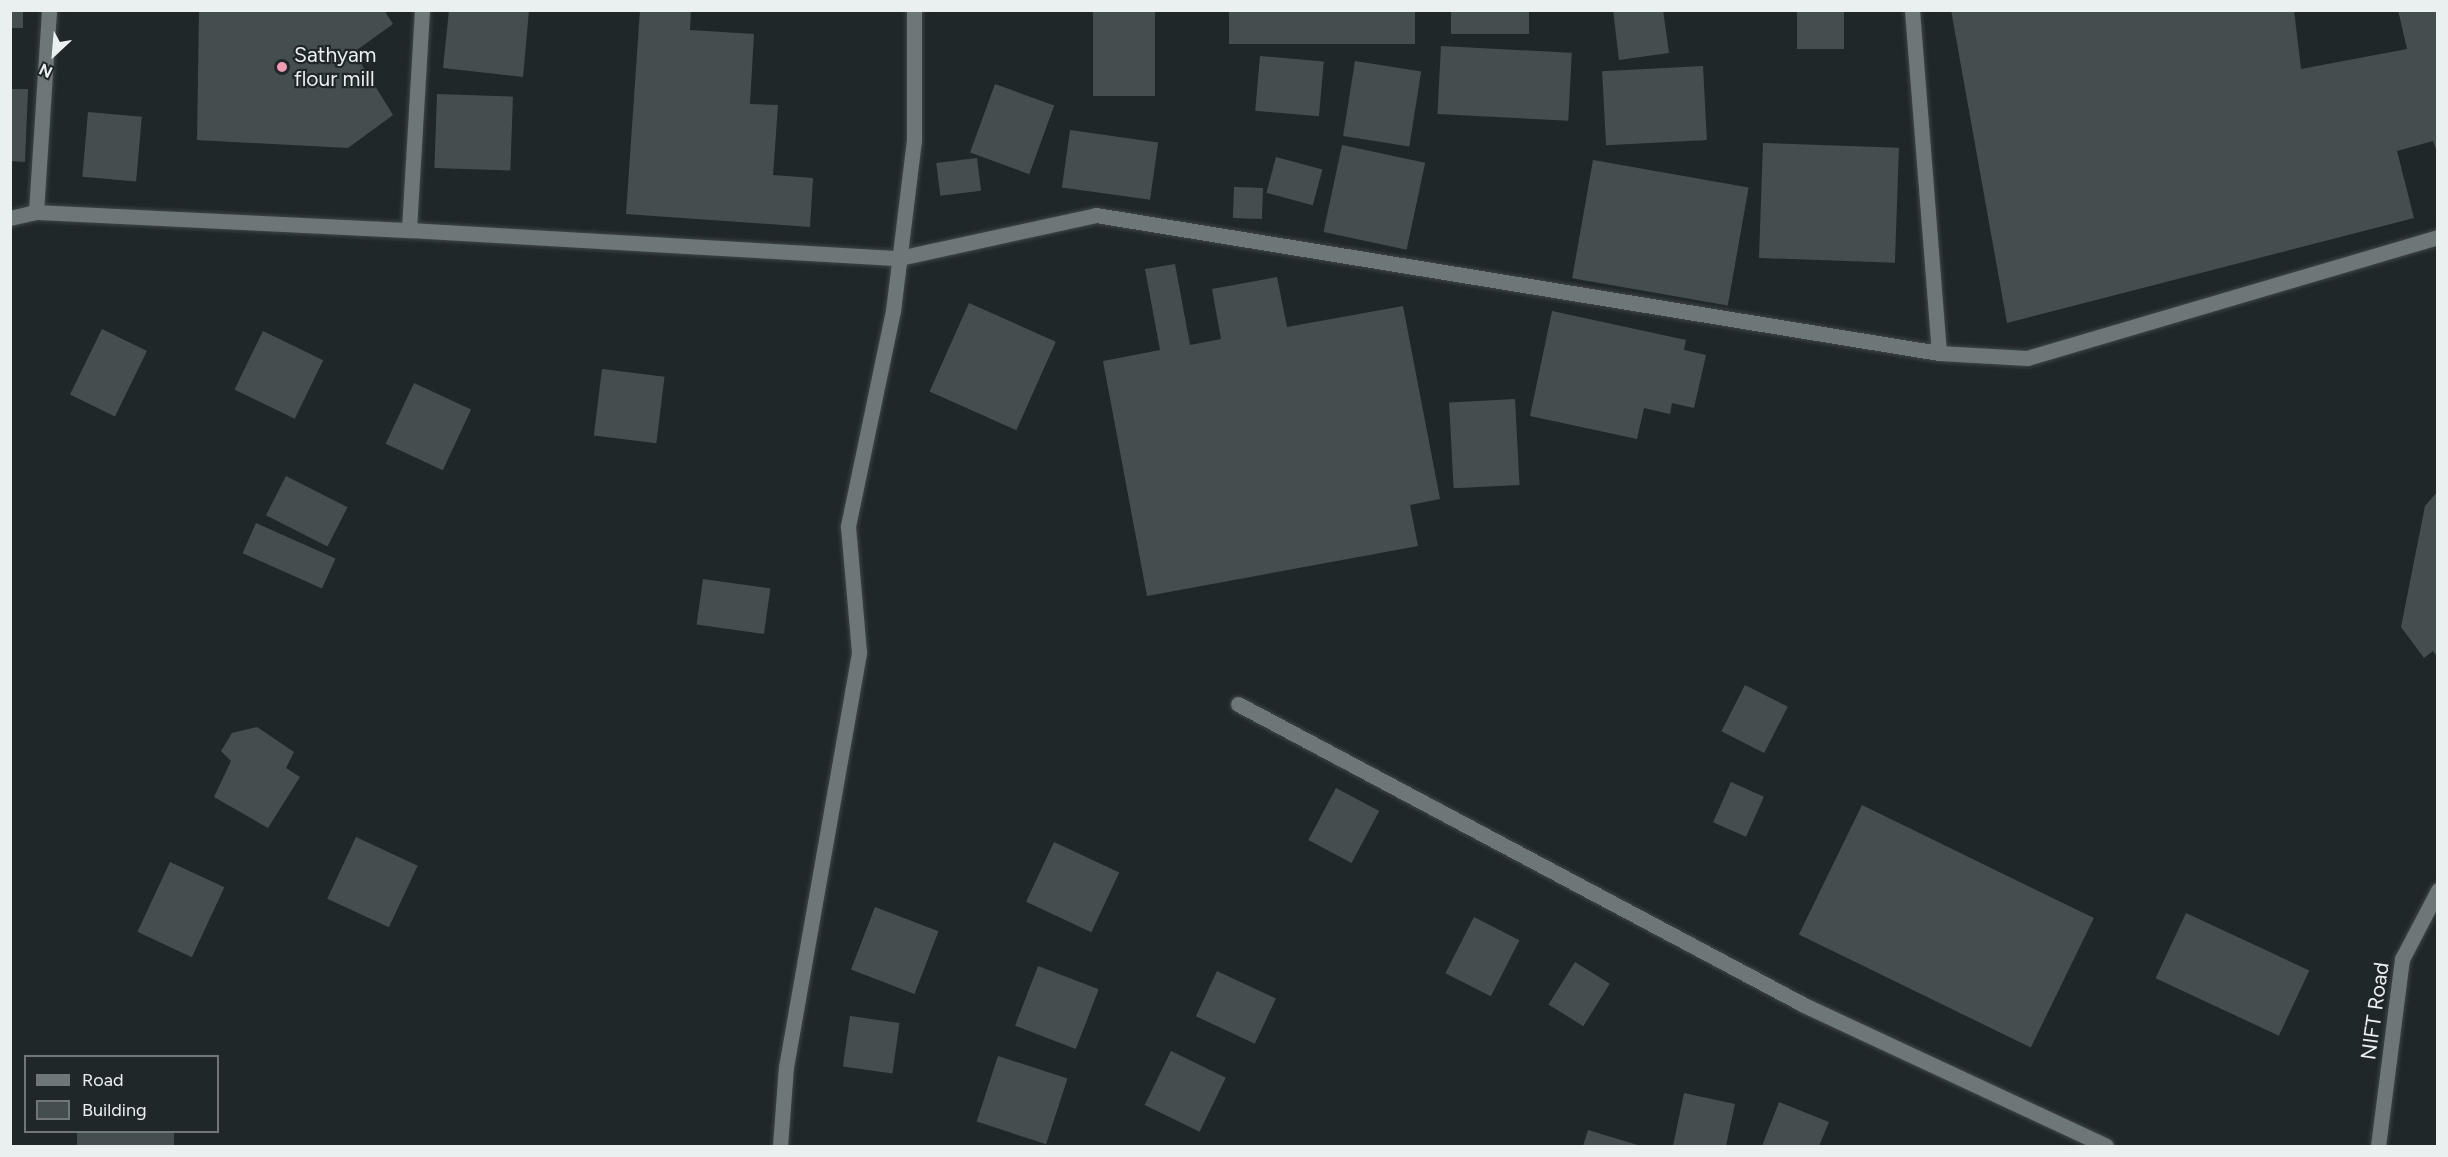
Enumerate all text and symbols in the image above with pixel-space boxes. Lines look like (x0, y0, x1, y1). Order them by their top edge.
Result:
north arrow (24, 24, 84, 84)
place label: Sathyam flour mill (294, 42, 376, 92)
text: N (36, 59, 56, 82)
marker: Sathyam flour mill (275, 60, 289, 74)
street label: NIFT Road (2356, 960, 2394, 1062)
legend (24, 1055, 219, 1133)
text: Road (82, 1069, 123, 1091)
text: Building (82, 1099, 147, 1121)

